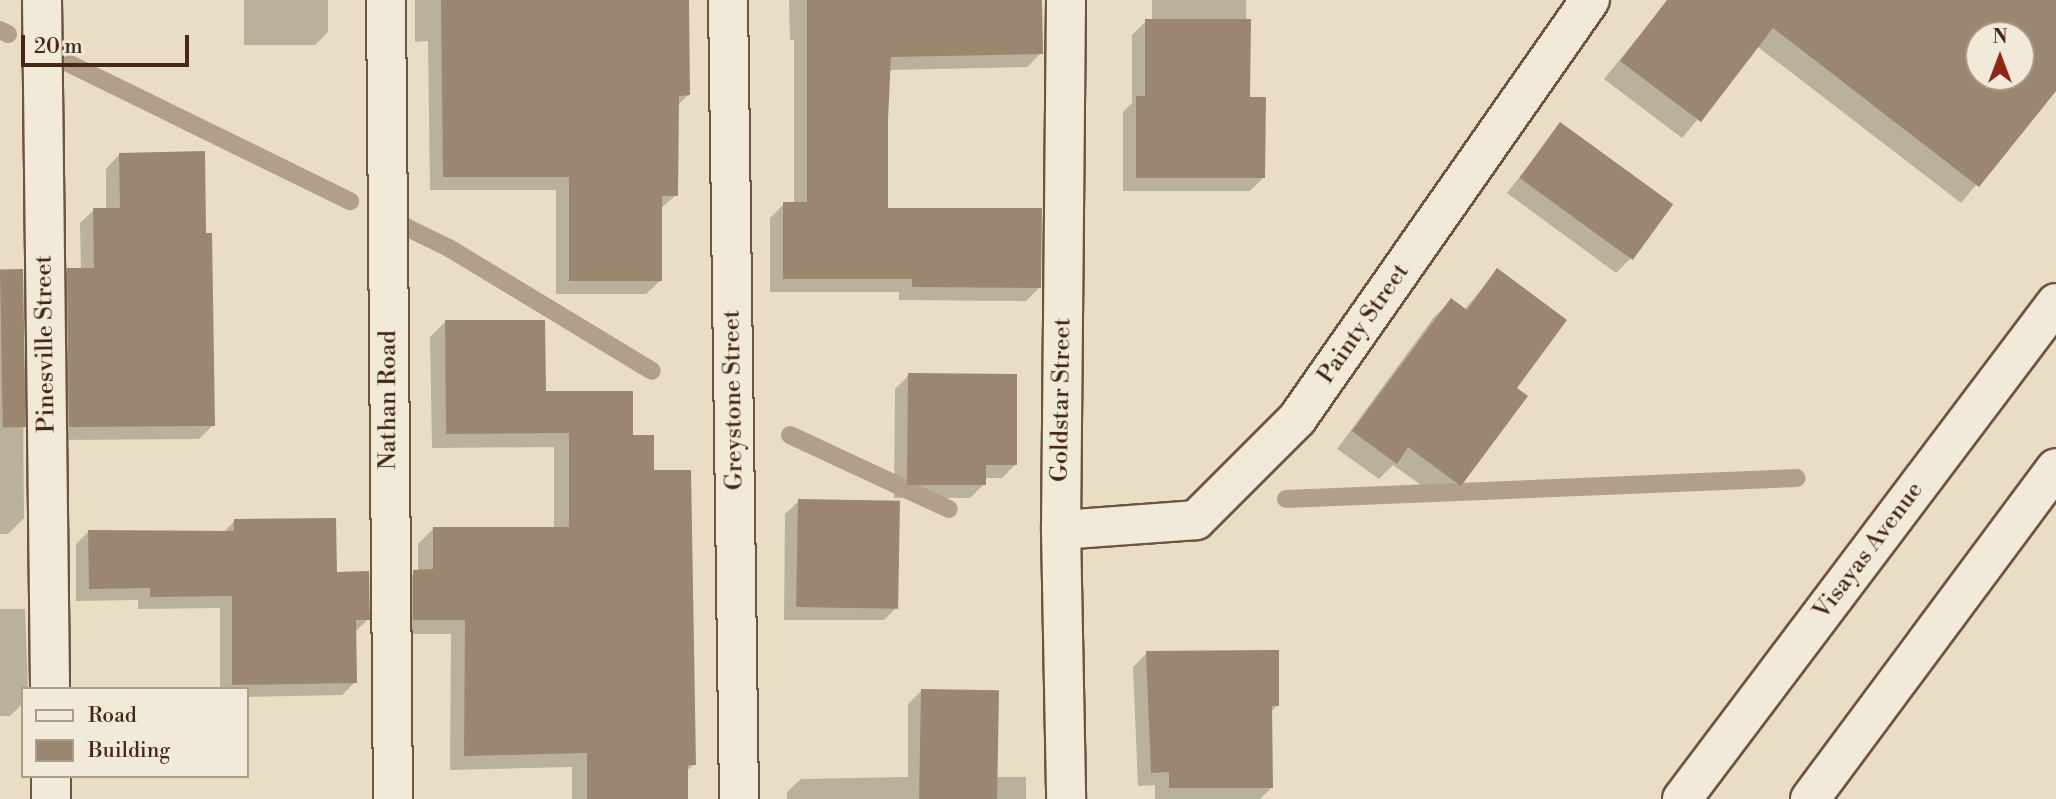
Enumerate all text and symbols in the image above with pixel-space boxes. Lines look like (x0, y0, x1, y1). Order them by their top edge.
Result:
scale bar (24, 21, 192, 65)
north arrow (1965, 21, 2035, 91)
text: N (1992, 25, 2008, 49)
text: 20 m (34, 34, 83, 60)
street label: Pinesville Street (30, 255, 62, 433)
street label: Painty Street (1312, 258, 1416, 390)
street label: Greystone Street (718, 310, 750, 490)
street label: Goldstar Street (1046, 318, 1078, 482)
street label: Nathan Road (375, 330, 403, 470)
street label: Visayas Avenue (1808, 477, 1930, 625)
legend (21, 687, 248, 778)
text: Road (88, 703, 137, 729)
text: Building (88, 738, 170, 764)

